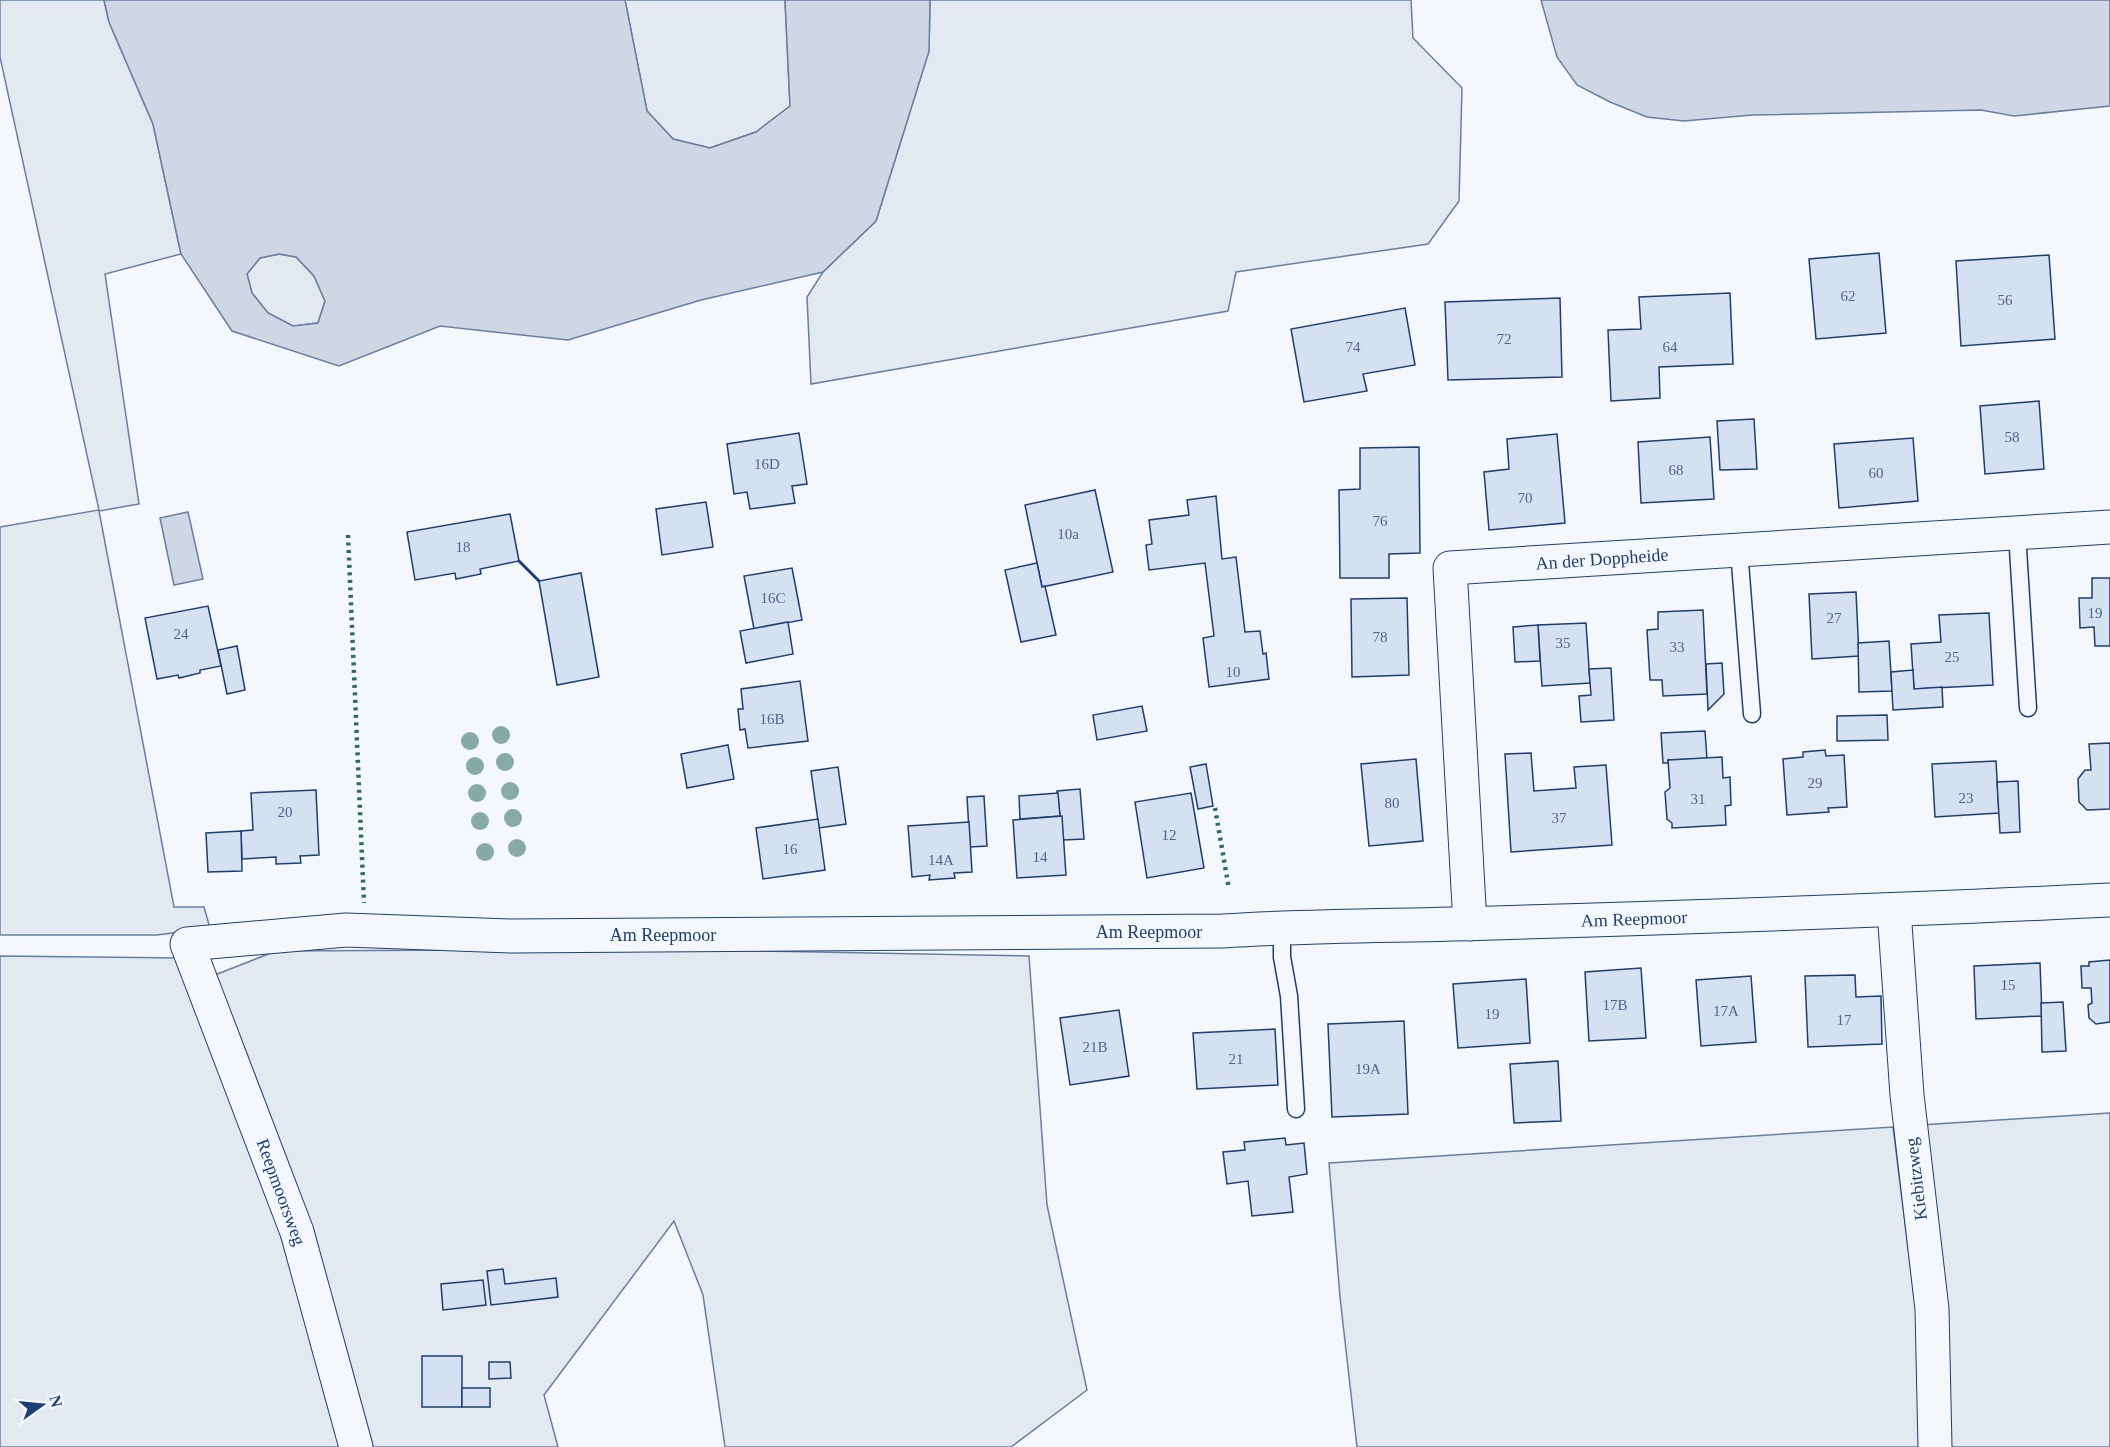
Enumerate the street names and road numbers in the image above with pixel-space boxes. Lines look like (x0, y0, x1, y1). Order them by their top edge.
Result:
street label: An der Doppheide (1535, 544, 1669, 574)
street label: Am Reepmoor (1580, 907, 1688, 931)
street label: Am Reepmoor (1096, 922, 1202, 942)
street label: Am Reepmoor (610, 925, 716, 945)
street label: Reepmoorsweg (252, 1136, 310, 1248)
street label: Kiebitzweg (1901, 1137, 1931, 1221)

